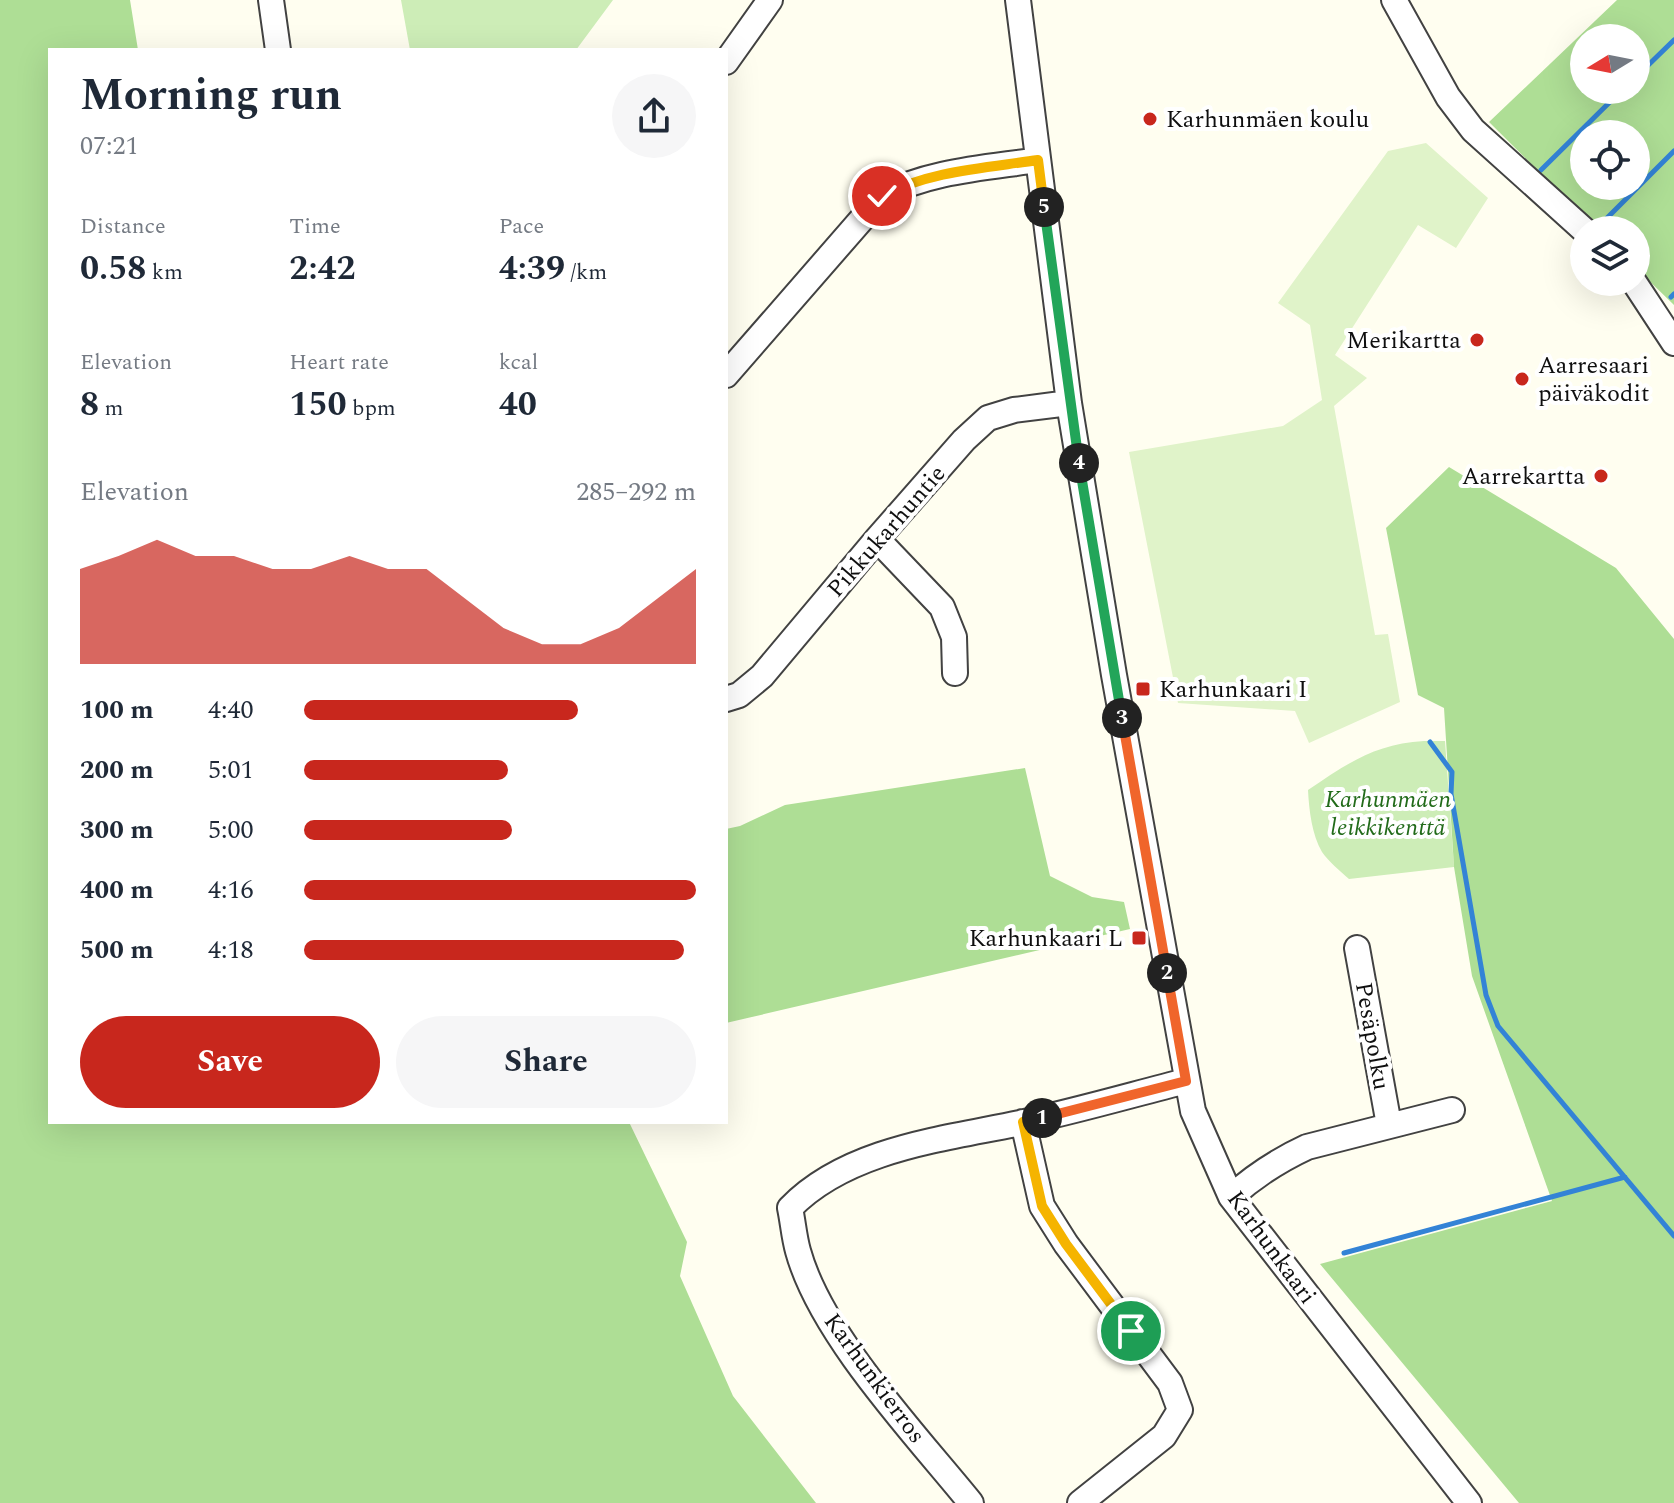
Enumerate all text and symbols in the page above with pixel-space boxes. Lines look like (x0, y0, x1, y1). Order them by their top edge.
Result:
north arrow (1570, 24, 1650, 104)
map controls (1570, 24, 1650, 296)
text: Morning run (80, 62, 342, 129)
button: share (612, 74, 696, 158)
place label: Karhunmäen koulu (1166, 102, 1369, 138)
marker: Karhunmäen koulu (1141, 110, 1159, 128)
button: locate (1570, 120, 1650, 200)
text: 07:21 (80, 126, 139, 166)
pin (848, 162, 916, 230)
icon: check (860, 174, 904, 218)
pin: 5 (1024, 187, 1064, 227)
text: 5 (1038, 190, 1050, 223)
text: Distance (80, 210, 166, 243)
text: Time (289, 210, 341, 243)
text: Pace (499, 210, 544, 243)
button: layers (1570, 216, 1650, 296)
text: 0.58 (80, 243, 146, 295)
text: 2:42 (289, 243, 356, 295)
text: 4:39 (499, 243, 565, 295)
text: km (146, 256, 183, 289)
text: /km (565, 256, 607, 289)
place label: Merikartta (1346, 323, 1461, 359)
marker: Merikartta (1468, 331, 1486, 349)
text: Elevation (80, 346, 172, 379)
text: Heart rate (289, 346, 389, 379)
text: kcal (499, 346, 538, 379)
place label: Aarresaari päiväkodit (1538, 348, 1650, 412)
marker: Aarresaari päiväkodit (1513, 370, 1531, 388)
text: 8 (80, 379, 99, 431)
text: 150 (289, 379, 347, 431)
text: 40 (499, 379, 537, 431)
text: m (99, 392, 124, 425)
text: bpm (347, 392, 396, 425)
pin: 4 (1059, 443, 1099, 483)
text: 4 (1073, 446, 1085, 479)
street label: Pikkukarhuntie (819, 457, 955, 606)
place label: Aarrekartta (1462, 459, 1585, 495)
marker: Aarrekartta (1592, 467, 1610, 485)
text: Elevation (80, 472, 189, 512)
text: 285–292 m (576, 472, 696, 512)
place label: Karhunkaari I (1159, 672, 1307, 708)
marker: Karhunkaari I (1134, 680, 1152, 698)
text: 100 m (80, 690, 154, 730)
text: 4:40 (208, 690, 254, 730)
pin: 3 (1102, 698, 1142, 738)
text: 3 (1116, 701, 1128, 734)
text: 200 m (80, 750, 154, 790)
text: 5:01 (208, 750, 254, 790)
park label: Karhunmäen leikkikenttä (1325, 782, 1452, 846)
text: 300 m (80, 810, 154, 850)
text: 5:00 (208, 810, 254, 850)
text: 400 m (80, 870, 154, 910)
text: 4:16 (208, 870, 254, 910)
place label: Karhunkaari L (969, 921, 1123, 957)
marker: Karhunkaari L (1130, 929, 1148, 947)
text: 500 m (80, 930, 154, 970)
text: 4:18 (208, 930, 254, 970)
pin: 2 (1147, 953, 1187, 993)
text: 2 (1161, 956, 1173, 989)
street label: Pesäpolku (1345, 979, 1399, 1093)
button: Save (80, 1016, 380, 1108)
button: Share (396, 1016, 696, 1108)
pin: 1 (1022, 1098, 1062, 1138)
text: 1 (1036, 1101, 1048, 1134)
street label: Karhunkaari (1218, 1183, 1325, 1312)
pin (1097, 1297, 1165, 1365)
street label: Karhunkierros (814, 1306, 934, 1451)
icon: arrive (1109, 1309, 1153, 1353)

